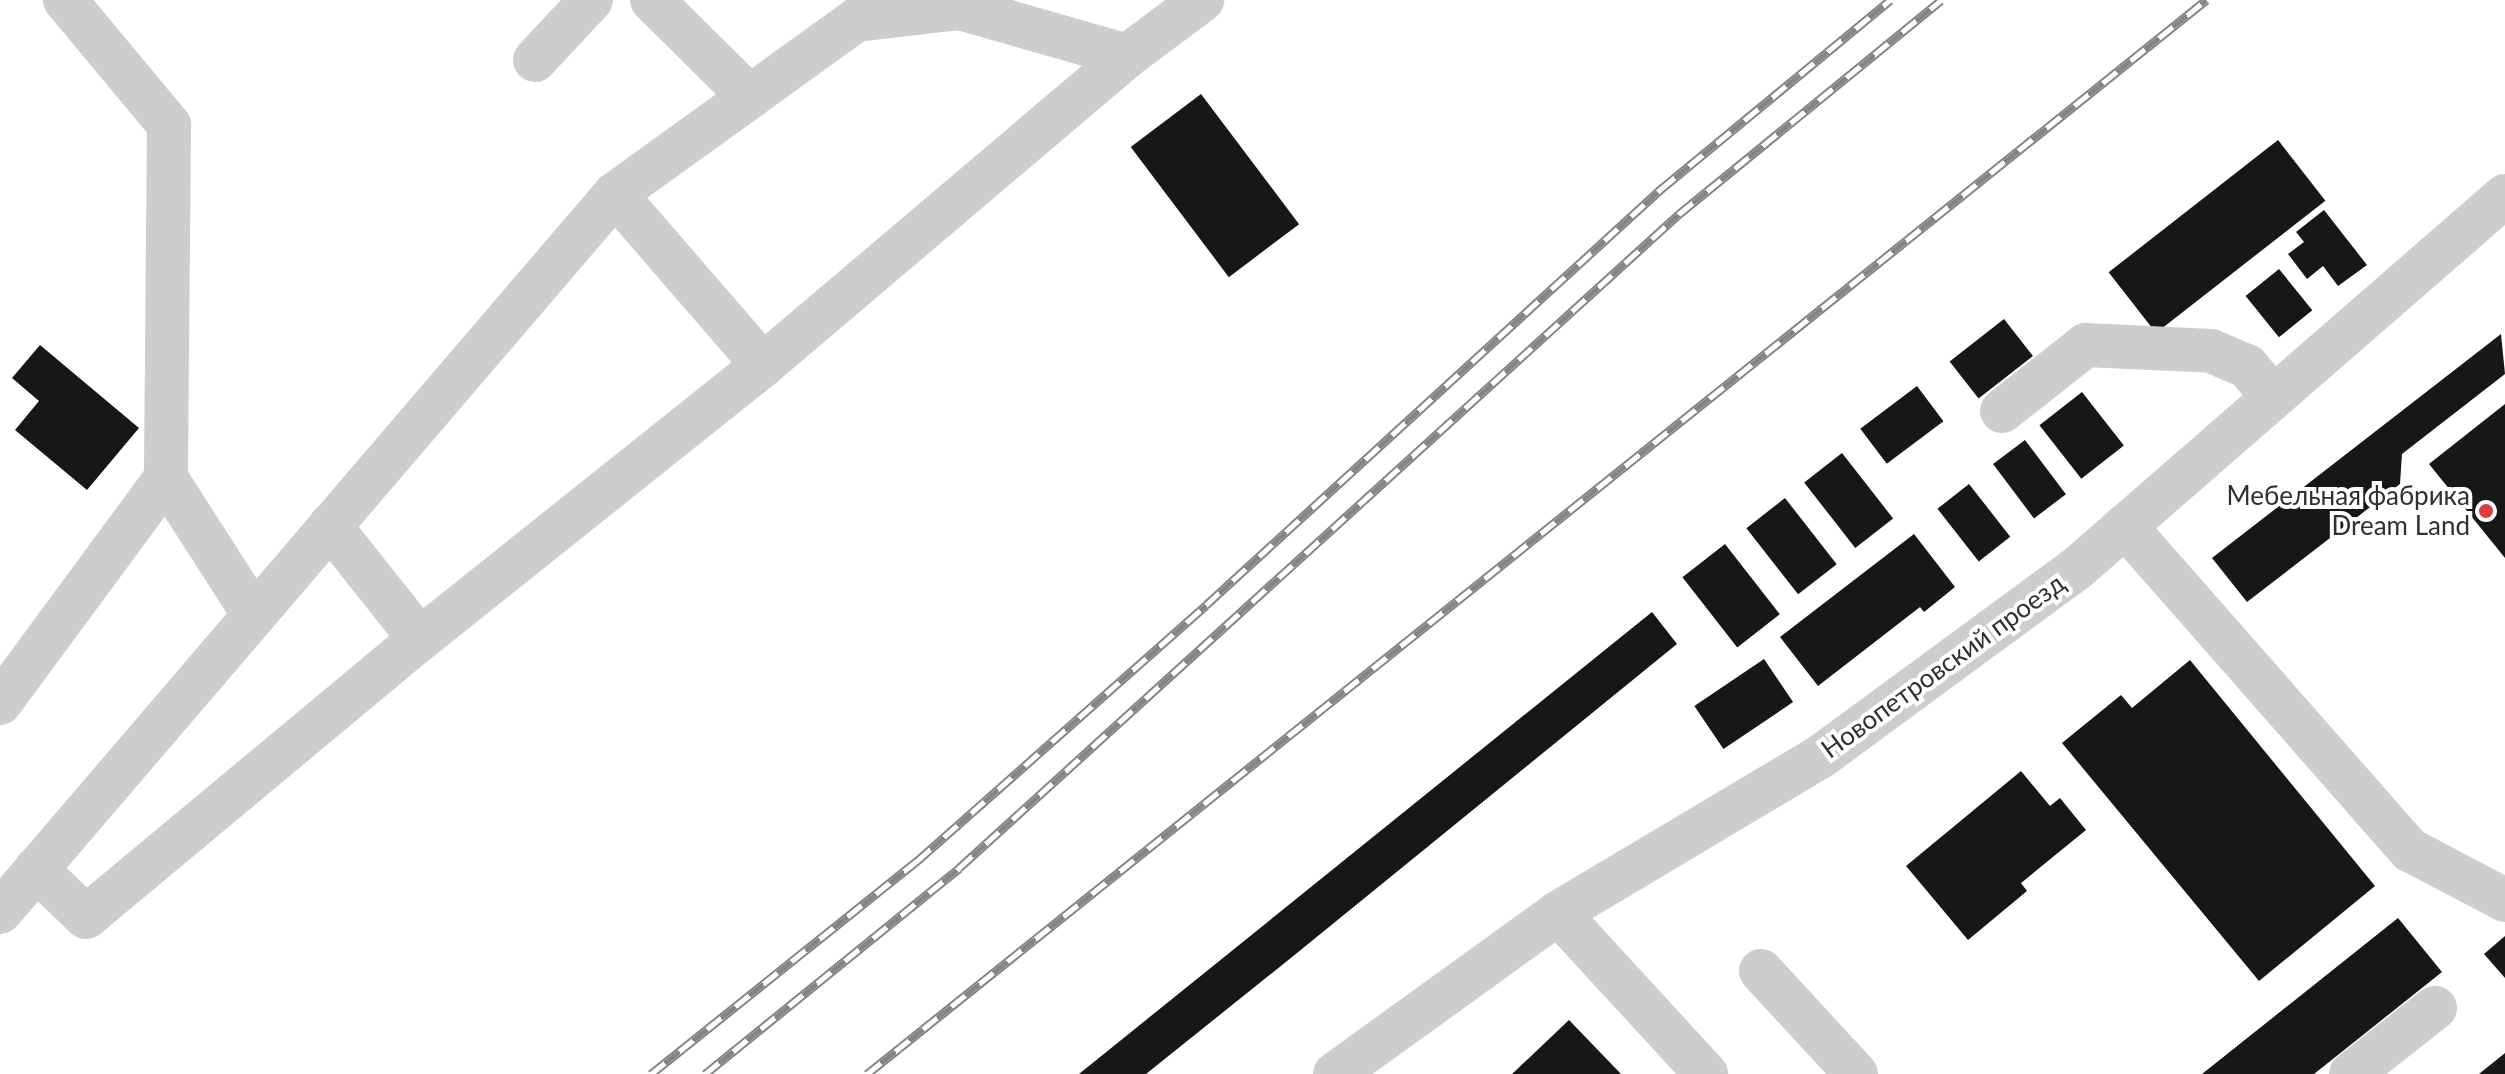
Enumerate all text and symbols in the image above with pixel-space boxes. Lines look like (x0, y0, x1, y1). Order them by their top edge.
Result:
place label: Мебельная фабрика Dream Land (2227, 480, 2470, 542)
marker: Мебельная фабрика Dream Land (2477, 502, 2495, 520)
street label: Новопетровский проезд (1815, 567, 2071, 765)

